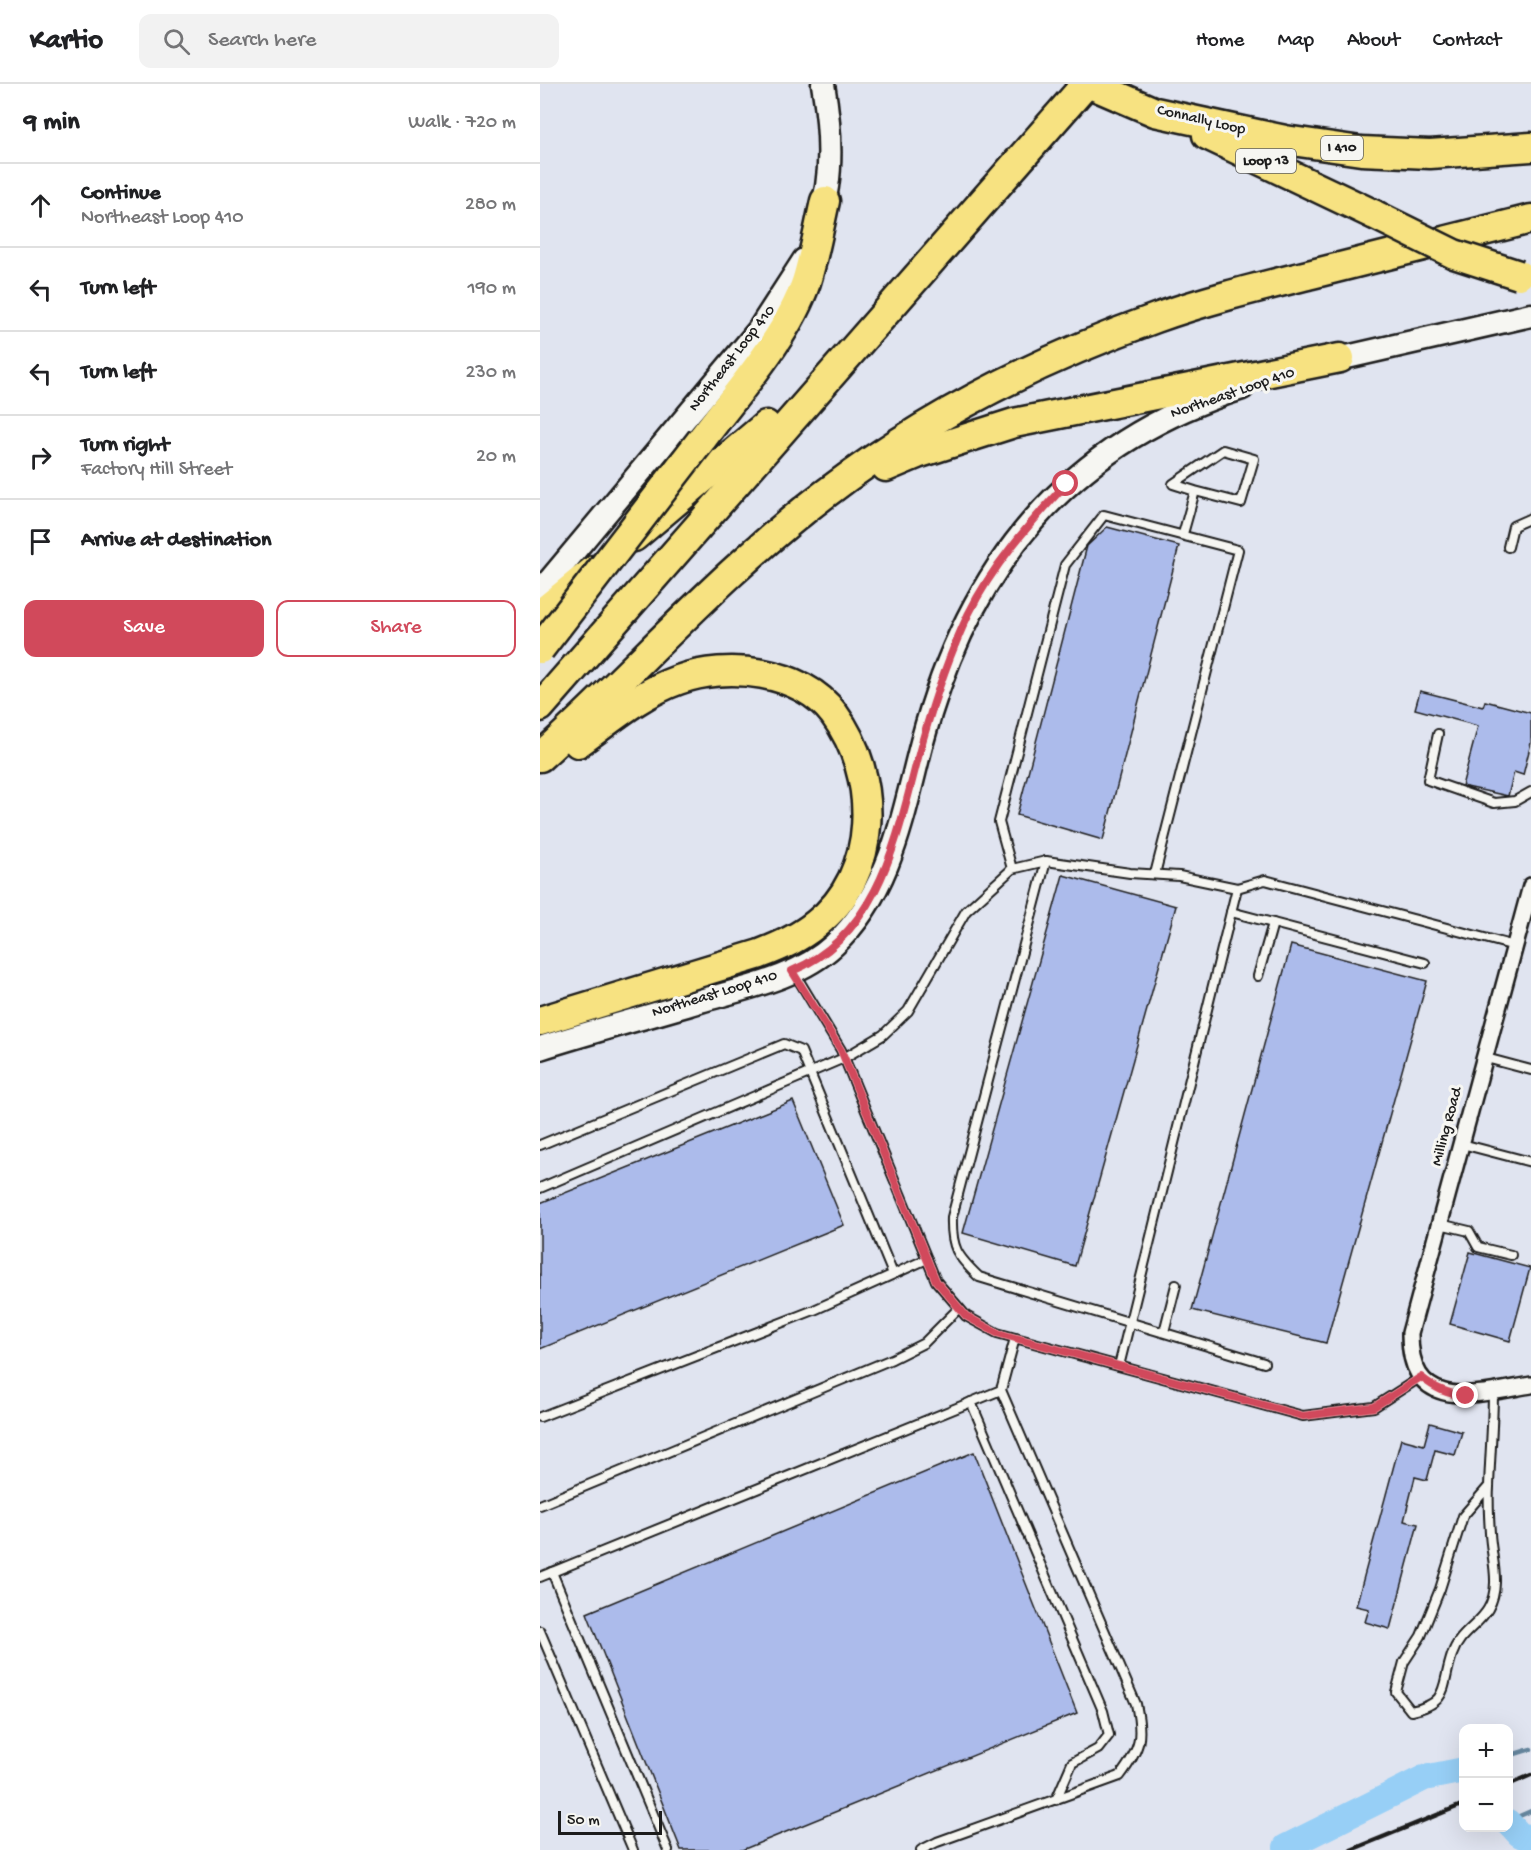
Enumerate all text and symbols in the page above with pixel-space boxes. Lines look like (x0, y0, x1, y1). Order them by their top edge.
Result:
search box (139, 14, 559, 68)
text: Kartio (30, 25, 103, 58)
icon: search (160, 25, 193, 58)
text: Search here (208, 28, 316, 54)
text: Home (1196, 29, 1244, 54)
text: Map (1277, 29, 1314, 54)
text: About (1347, 29, 1400, 54)
text: Contact (1433, 29, 1501, 54)
street label: Connally Loop (1155, 102, 1247, 140)
text: 9 min (24, 108, 80, 139)
text: Walk · 720 m (408, 112, 516, 135)
road number: I 410 (1321, 136, 1363, 160)
road number: Loop 13 (1236, 149, 1296, 173)
text: Continue (81, 181, 161, 207)
icon: ahead (24, 189, 57, 222)
text: 280 m (465, 194, 516, 217)
text: Northeast Loop 410 (81, 207, 244, 230)
icon: left (24, 273, 57, 306)
text: Turn left (81, 276, 155, 302)
text: 190 m (468, 278, 516, 301)
street label: Northeast Loop 410 (685, 302, 781, 416)
icon: left (24, 357, 57, 390)
text: Turn left (81, 360, 155, 386)
text: 230 m (466, 362, 516, 385)
street label: Northeast Loop 410 (1168, 364, 1298, 424)
text: Turn right (81, 433, 169, 459)
icon: right (24, 441, 57, 474)
text: 20 m (476, 446, 516, 469)
text: Factory Hill Street (81, 459, 232, 482)
route start (1052, 470, 1078, 496)
icon: arrive (24, 525, 57, 558)
text: Arrive at destination (81, 528, 271, 554)
button: Save (24, 600, 264, 657)
button: Share (276, 600, 516, 657)
street label: Northeast Loop 410 (650, 967, 780, 1023)
street label: Milling Road (1428, 1084, 1468, 1168)
route end (1452, 1382, 1478, 1408)
map controls (1459, 1724, 1513, 1832)
button: + (1459, 1724, 1513, 1778)
button: − (1459, 1778, 1513, 1832)
scale bar (558, 1808, 662, 1836)
text: 50 m (567, 1812, 600, 1831)

